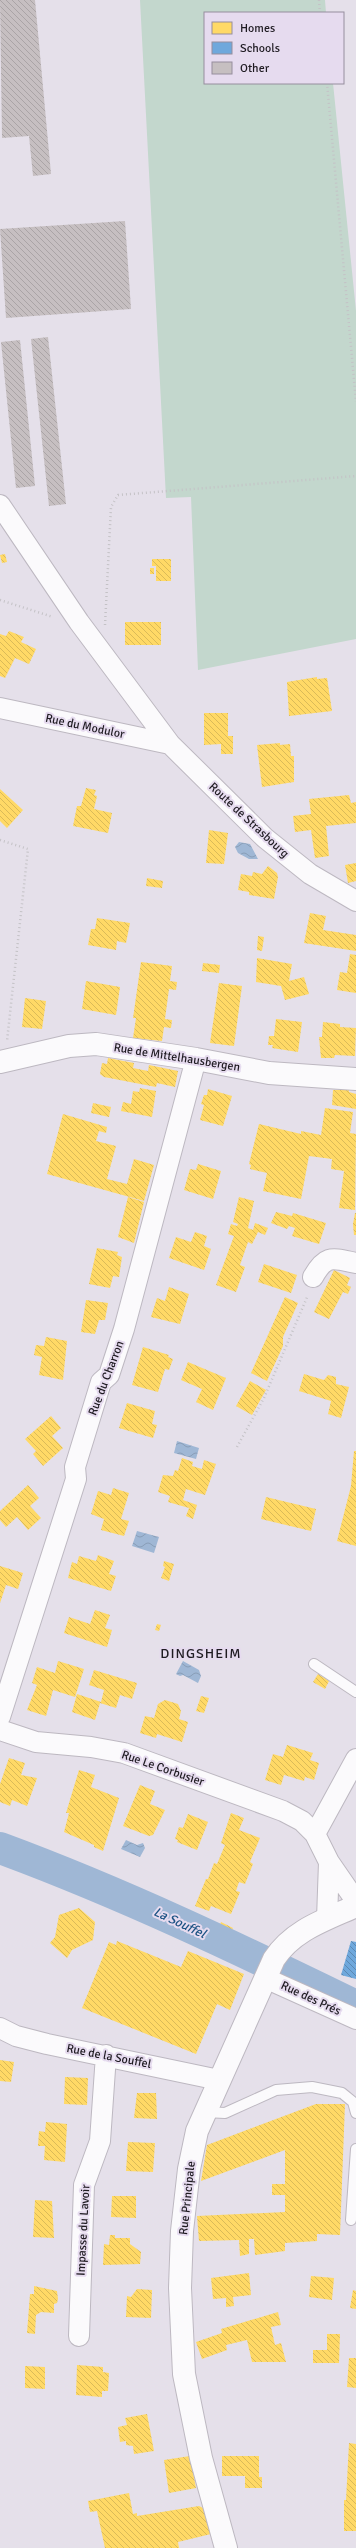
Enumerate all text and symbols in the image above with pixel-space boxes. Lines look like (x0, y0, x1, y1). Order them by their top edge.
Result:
legend (204, 12, 344, 84)
text: Homes (240, 21, 275, 36)
text: Schools (240, 41, 280, 56)
text: Other (240, 61, 270, 76)
street label: Rue du Modulor (44, 711, 126, 742)
street label: Route de Strasbourg (206, 779, 292, 861)
street label: Rue de Mittelhausbergen (113, 1040, 241, 1075)
street label: Rue du Charron (85, 1339, 128, 1418)
district label: DINGSHEIM (160, 1645, 242, 1662)
street label: Rue Le Corbusier (120, 1747, 207, 1790)
water label: La Souffel (151, 1904, 209, 1942)
street label: Rue des Prés (278, 1978, 343, 2019)
street label: Rue de la Souffel (65, 2041, 153, 2072)
street label: Rue Principale (176, 2160, 199, 2236)
street label: Impasse du Lavoir (74, 2183, 93, 2276)

